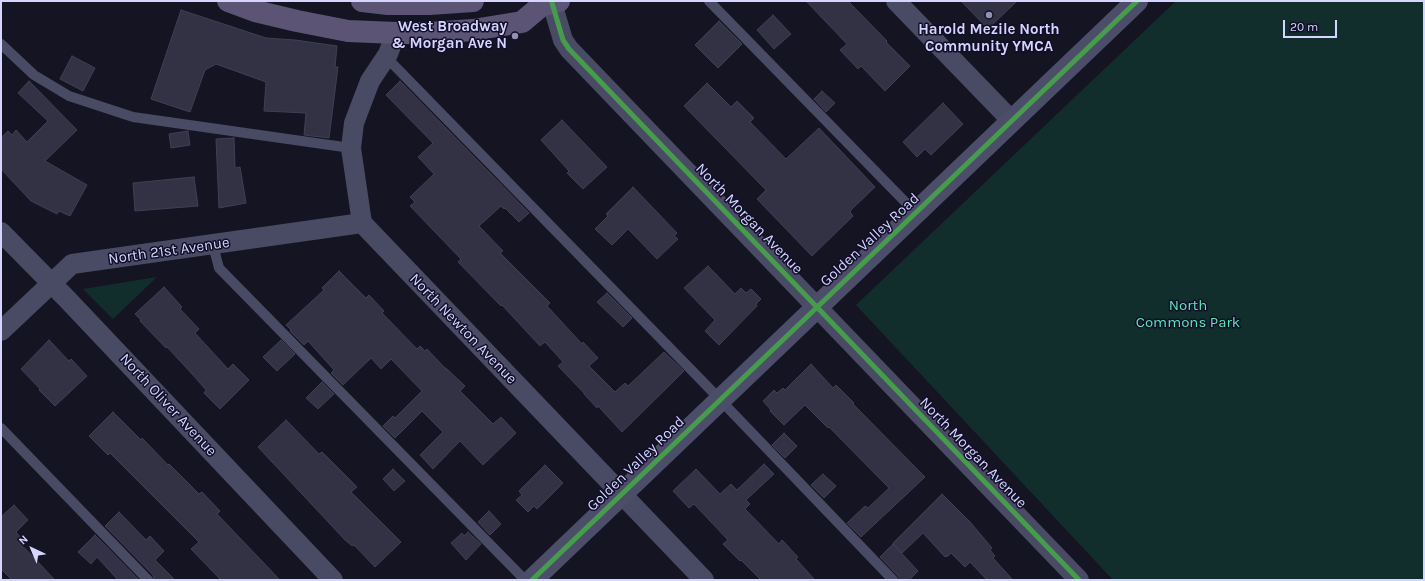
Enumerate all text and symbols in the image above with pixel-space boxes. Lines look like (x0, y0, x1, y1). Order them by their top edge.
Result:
marker: Harold Mezile North Community YMCA (984, 10, 994, 20)
scale bar (1285, 12, 1339, 38)
place label: West Broadway & Morgan Ave N (391, 18, 507, 53)
text: 20 m (1290, 20, 1318, 34)
place label: Harold Mezile North Community YMCA (918, 21, 1060, 56)
marker: West Broadway & Morgan Ave N (510, 31, 520, 41)
street label: North Morgan Avenue (691, 160, 807, 278)
street label: Golden Valley Road (817, 190, 923, 290)
street label: North 21st Avenue (107, 234, 231, 268)
street label: North Newton Avenue (406, 270, 520, 388)
park label: North Commons Park (1136, 297, 1240, 332)
street label: North Oliver Avenue (116, 350, 220, 460)
street label: North Morgan Avenue (915, 394, 1031, 512)
street label: Golden Valley Road (583, 413, 689, 515)
north arrow (12, 529, 52, 569)
text: N (16, 533, 31, 547)

